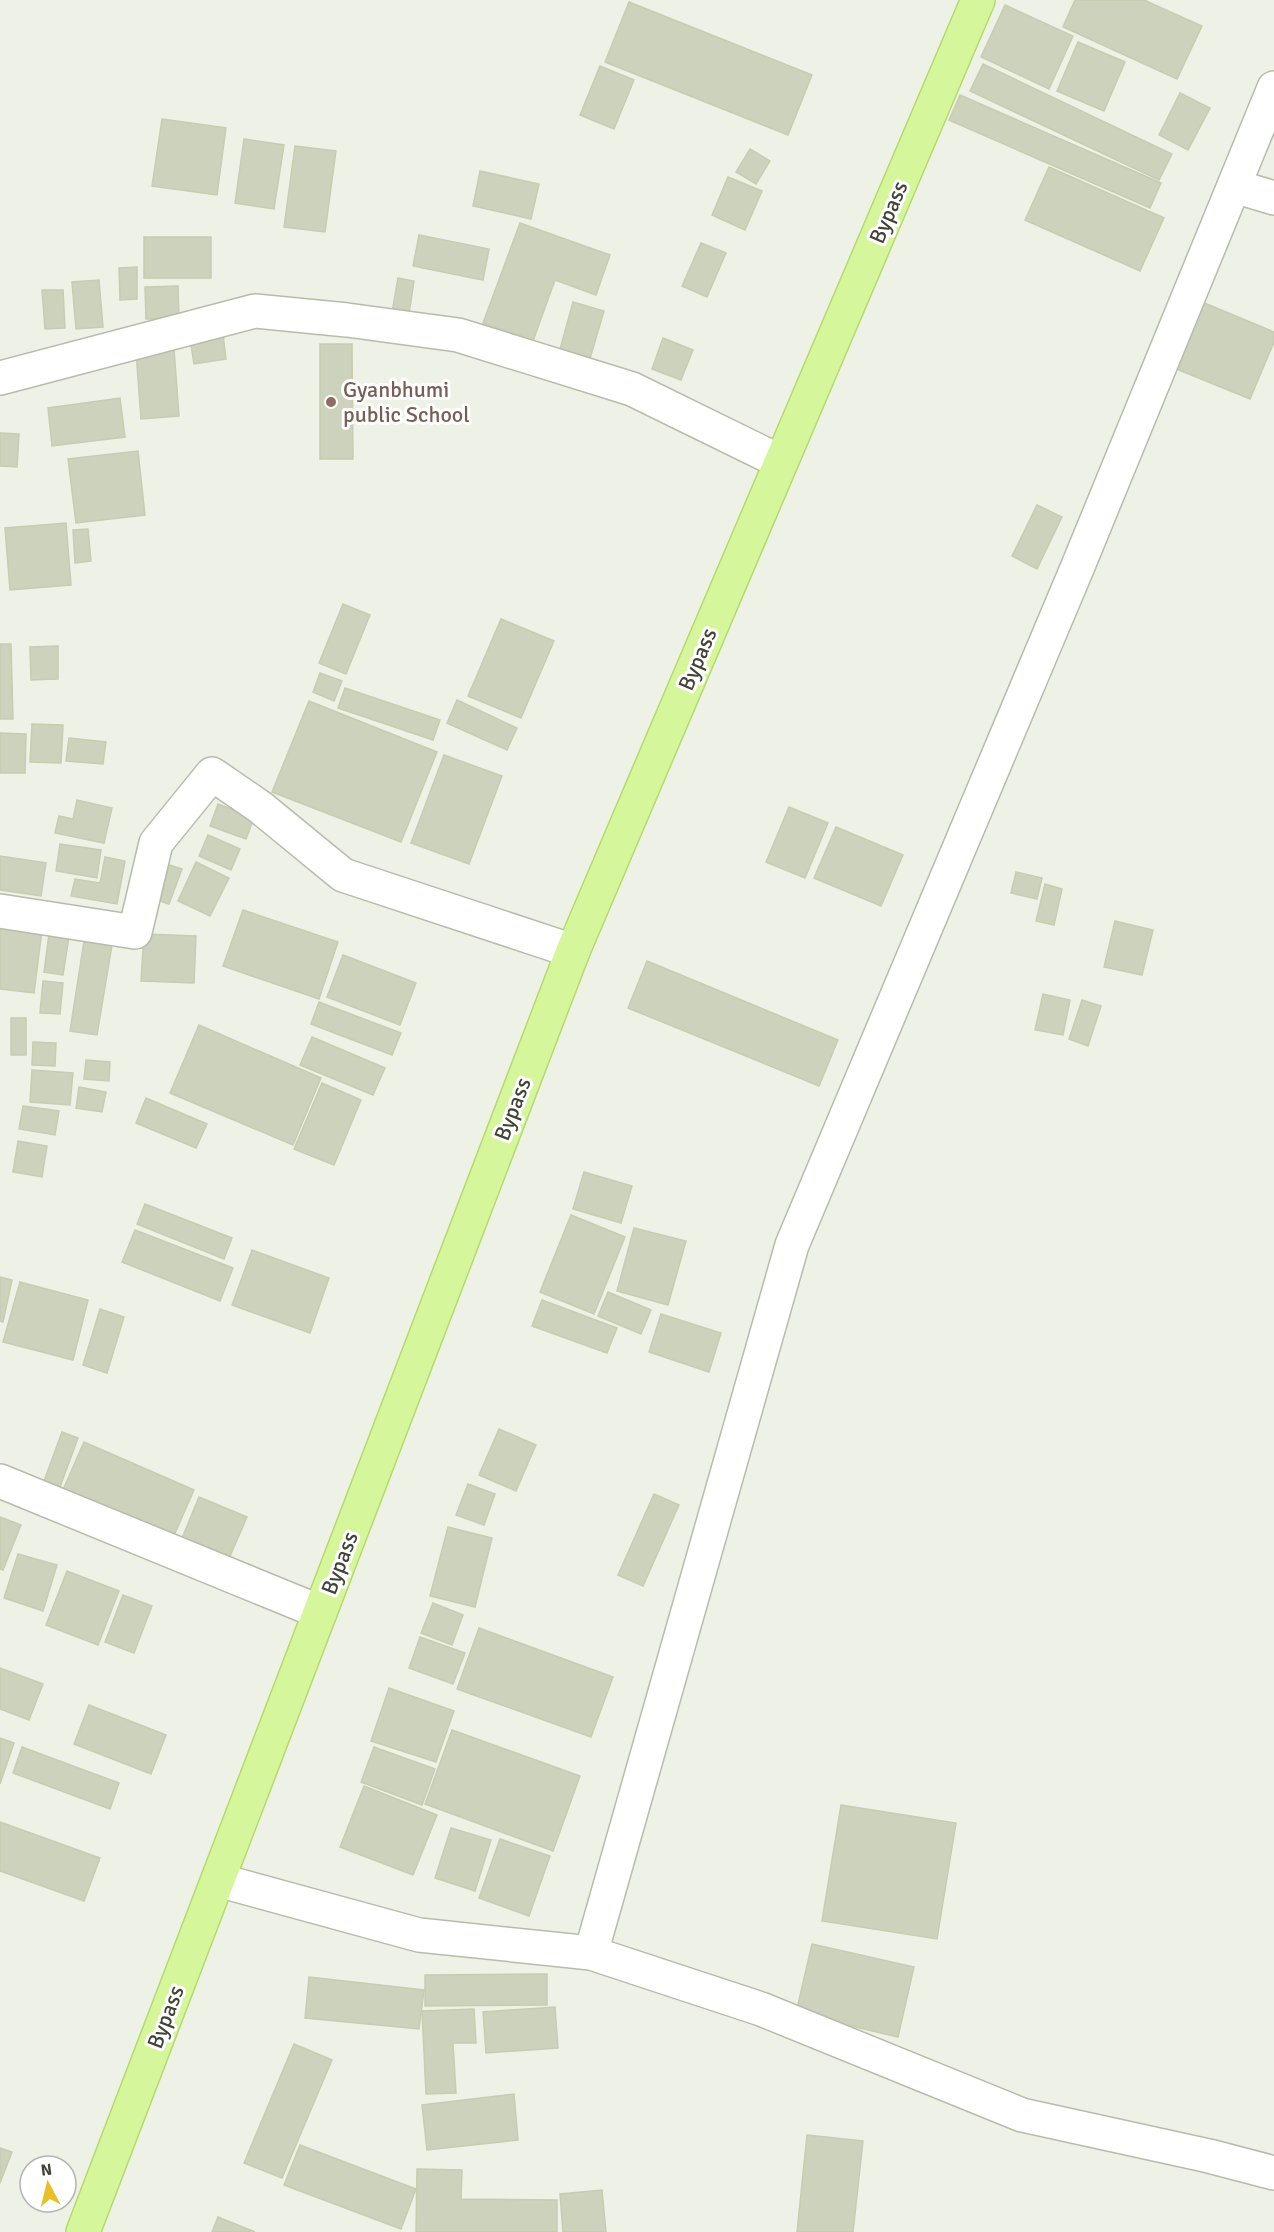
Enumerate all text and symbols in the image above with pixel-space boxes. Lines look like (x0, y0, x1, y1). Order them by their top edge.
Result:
street label: Bypass (863, 177, 914, 248)
place label: Gyanbhumi public School (343, 376, 470, 428)
marker: Gyanbhumi public School (324, 395, 338, 409)
street label: Bypass (672, 624, 723, 695)
street label: Bypass (488, 1074, 537, 1145)
street label: Bypass (315, 1528, 364, 1599)
street label: Bypass (141, 1982, 190, 2053)
north arrow (18, 2154, 78, 2214)
text: N (40, 2160, 53, 2181)

